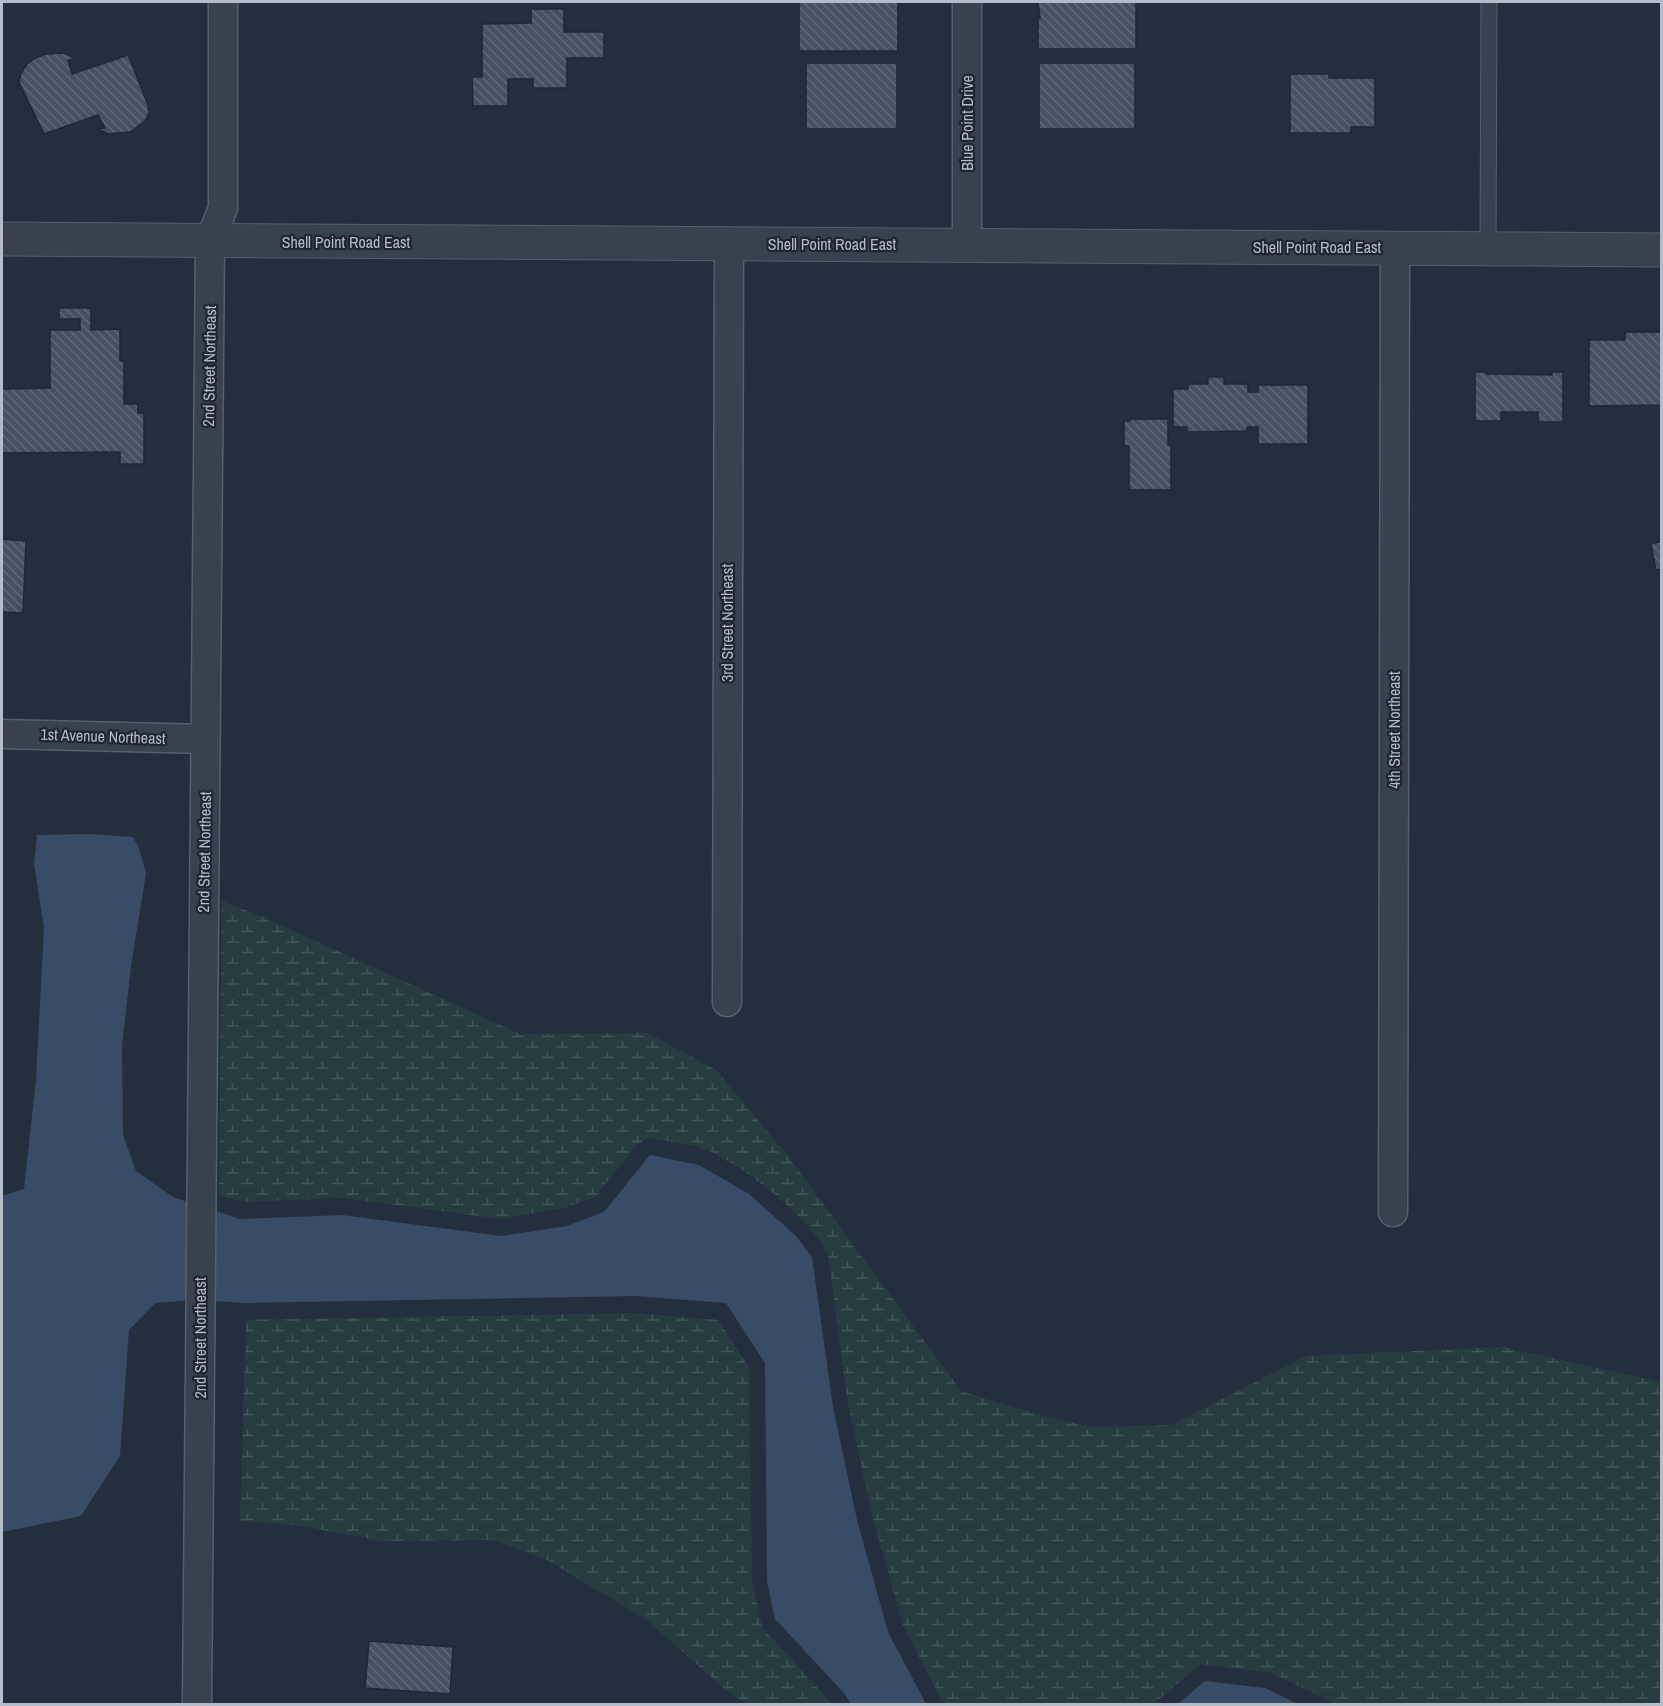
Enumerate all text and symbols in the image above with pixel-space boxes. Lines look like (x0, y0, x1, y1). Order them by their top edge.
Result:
street label: Blue Point Drive (956, 75, 978, 171)
street label: Shell Point Road East (282, 231, 411, 253)
street label: Shell Point Road East (768, 233, 897, 255)
street label: Shell Point Road East (1253, 236, 1382, 258)
street label: 2nd Street Northeast (197, 305, 221, 427)
street label: 3rd Street Northeast (716, 564, 738, 682)
street label: 4th Street Northeast (1383, 671, 1405, 789)
street label: 1st Avenue Northeast (40, 723, 166, 749)
street label: 2nd Street Northeast (192, 791, 216, 913)
street label: 2nd Street Northeast (189, 1277, 211, 1399)

